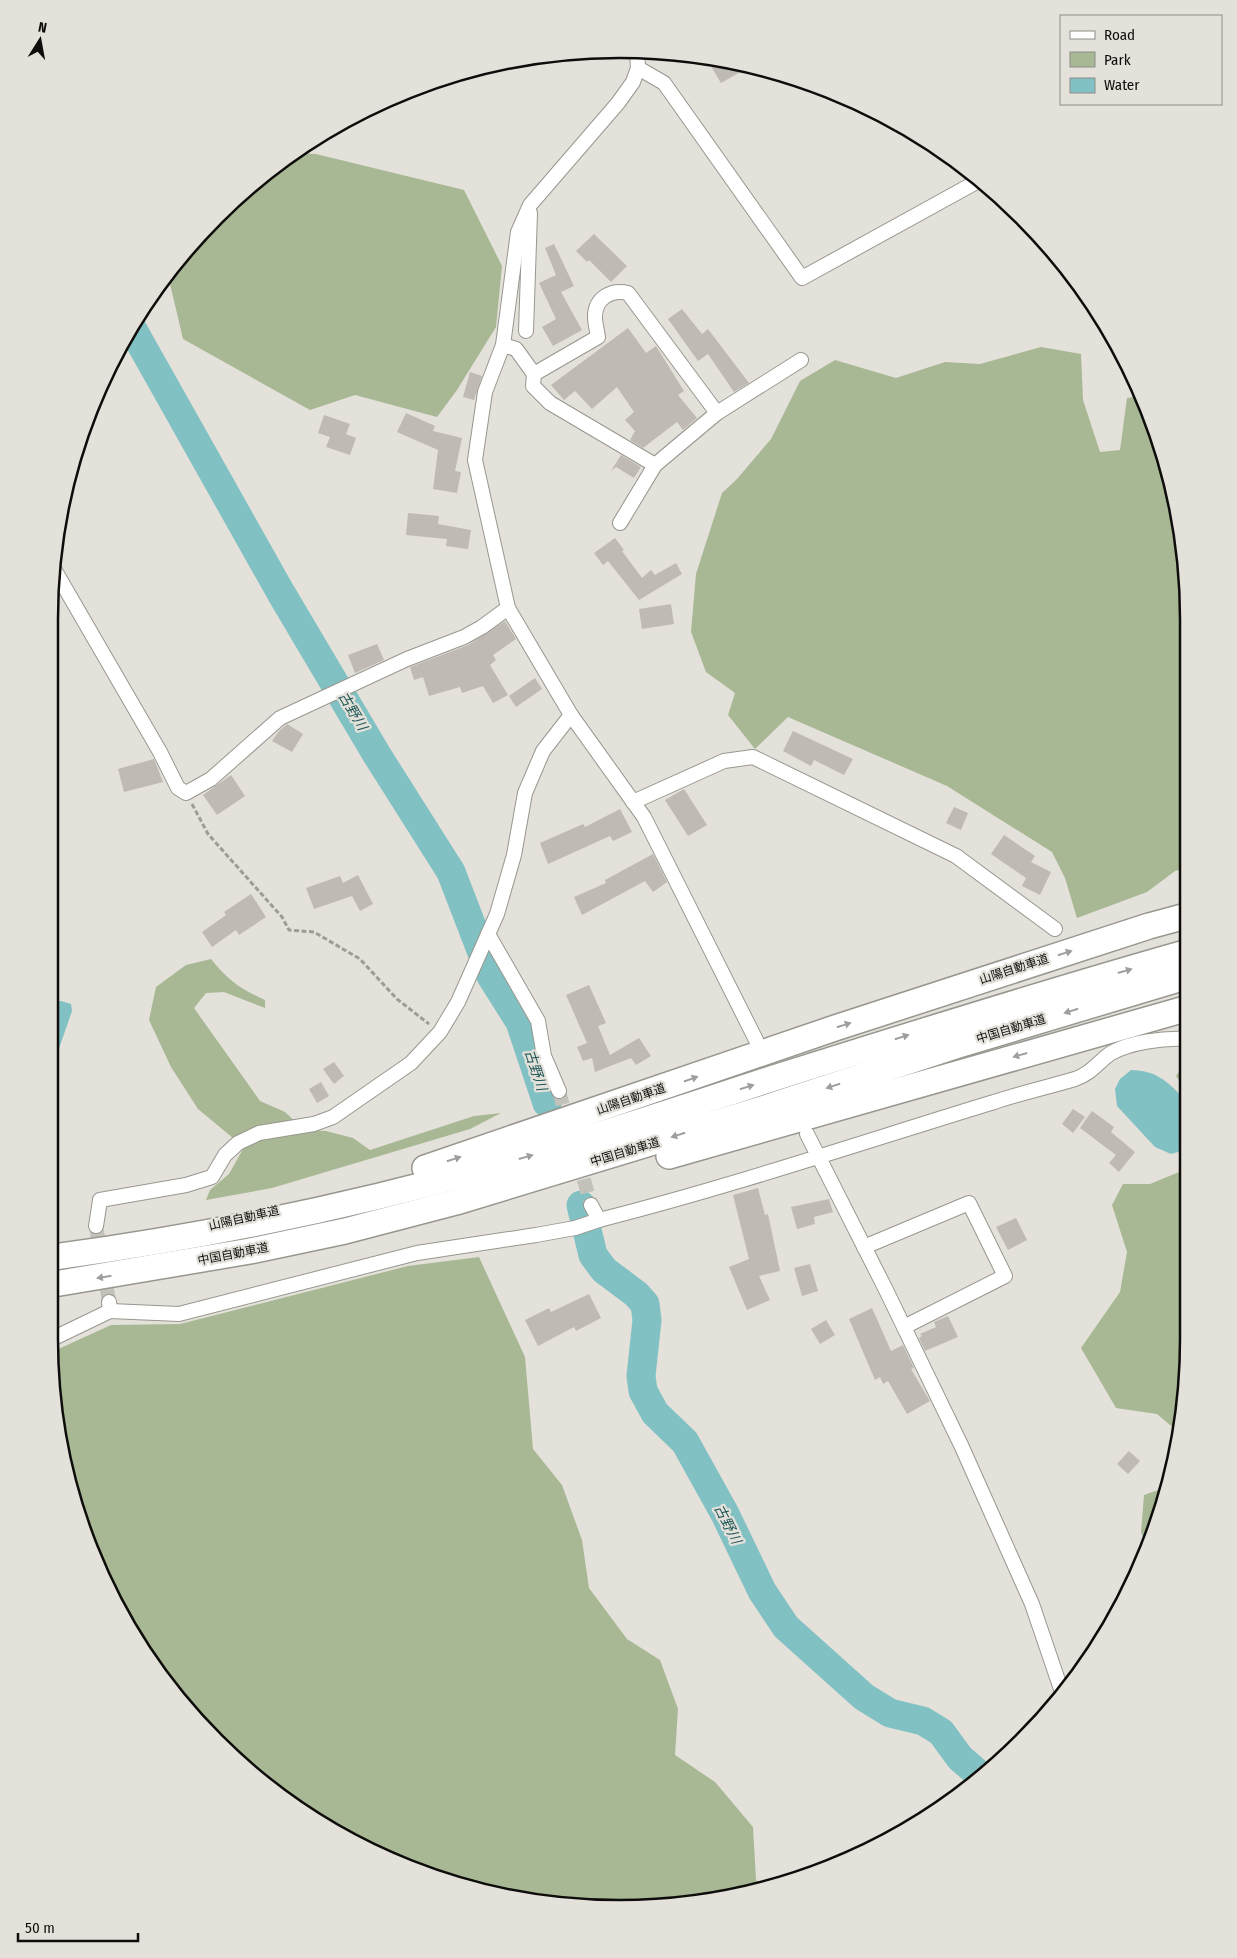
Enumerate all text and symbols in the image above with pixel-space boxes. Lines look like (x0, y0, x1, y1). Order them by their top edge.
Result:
north arrow (15, 15, 65, 65)
legend (1060, 15, 1222, 105)
text: N (37, 19, 48, 37)
text: Road (1104, 26, 1135, 44)
text: Park (1104, 51, 1131, 69)
text: Water (1104, 76, 1140, 94)
water label: 古野川 (334, 689, 372, 735)
one-way arrow (1058, 948, 1073, 956)
street label: 山陽自動車道 (978, 951, 1050, 987)
one-way arrow (1117, 966, 1132, 974)
one-way arrow (1064, 1007, 1079, 1015)
street label: 中国自動車道 (975, 1012, 1047, 1046)
one-way arrow (837, 1020, 852, 1028)
one-way arrow (895, 1033, 910, 1041)
water label: 古野川 (521, 1048, 551, 1095)
one-way arrow (1013, 1051, 1028, 1059)
one-way arrow (684, 1075, 699, 1083)
street label: 山陽自動車道 (595, 1081, 667, 1117)
one-way arrow (825, 1082, 840, 1090)
one-way arrow (740, 1083, 755, 1090)
one-way arrow (670, 1132, 685, 1140)
street label: 中国自動車道 (589, 1135, 661, 1169)
one-way arrow (518, 1153, 533, 1161)
one-way arrow (447, 1154, 462, 1162)
street label: 山陽自動車道 (207, 1203, 281, 1233)
street label: 中国自動車道 (196, 1240, 270, 1268)
one-way arrow (96, 1273, 112, 1281)
water label: 古野川 (710, 1502, 746, 1549)
scale bar (18, 1910, 138, 1942)
text: 50 m (25, 1919, 55, 1937)

